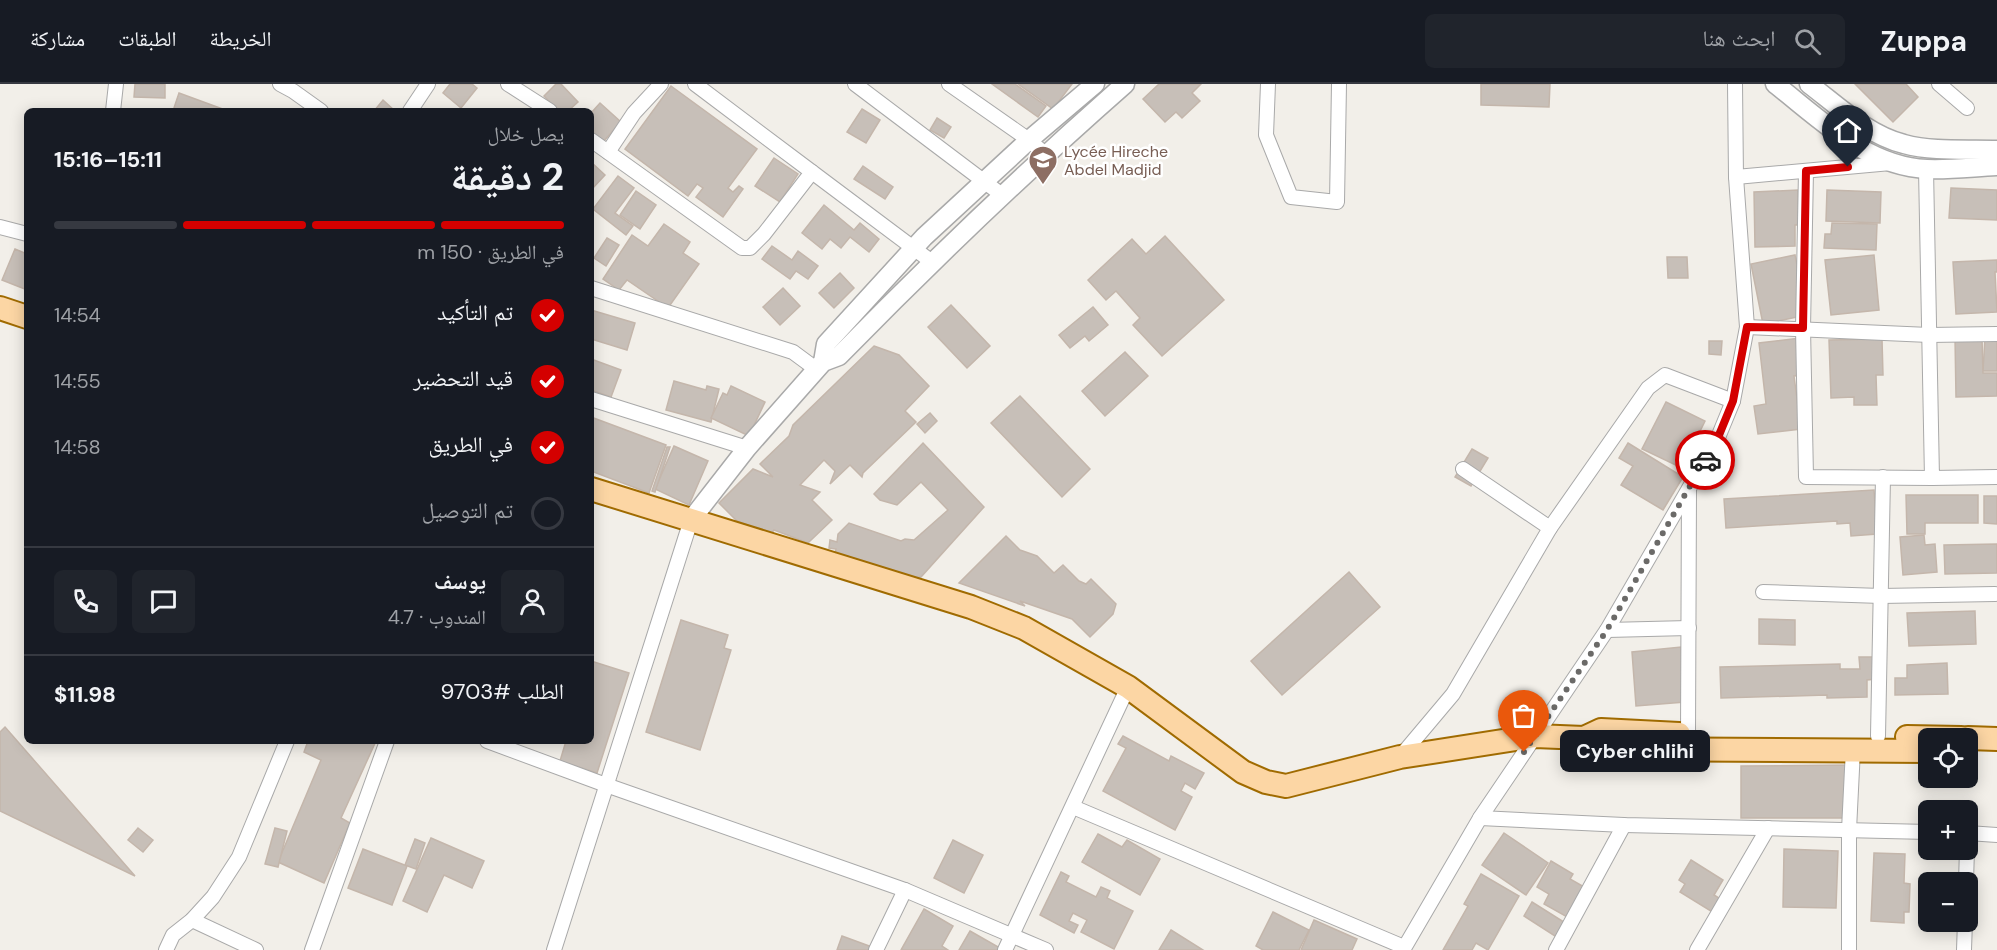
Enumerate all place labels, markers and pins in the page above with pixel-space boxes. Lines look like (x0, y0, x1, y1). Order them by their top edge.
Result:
pin (1822, 105, 1873, 167)
place label: Lycée Hireche Abdel Madjid (1064, 141, 1168, 180)
school or university icon: Lycée Hireche Abdel Madjid (1027, 144, 1059, 186)
pin (1498, 690, 1549, 752)
callout: Cyber chlihi (1560, 731, 1710, 773)

